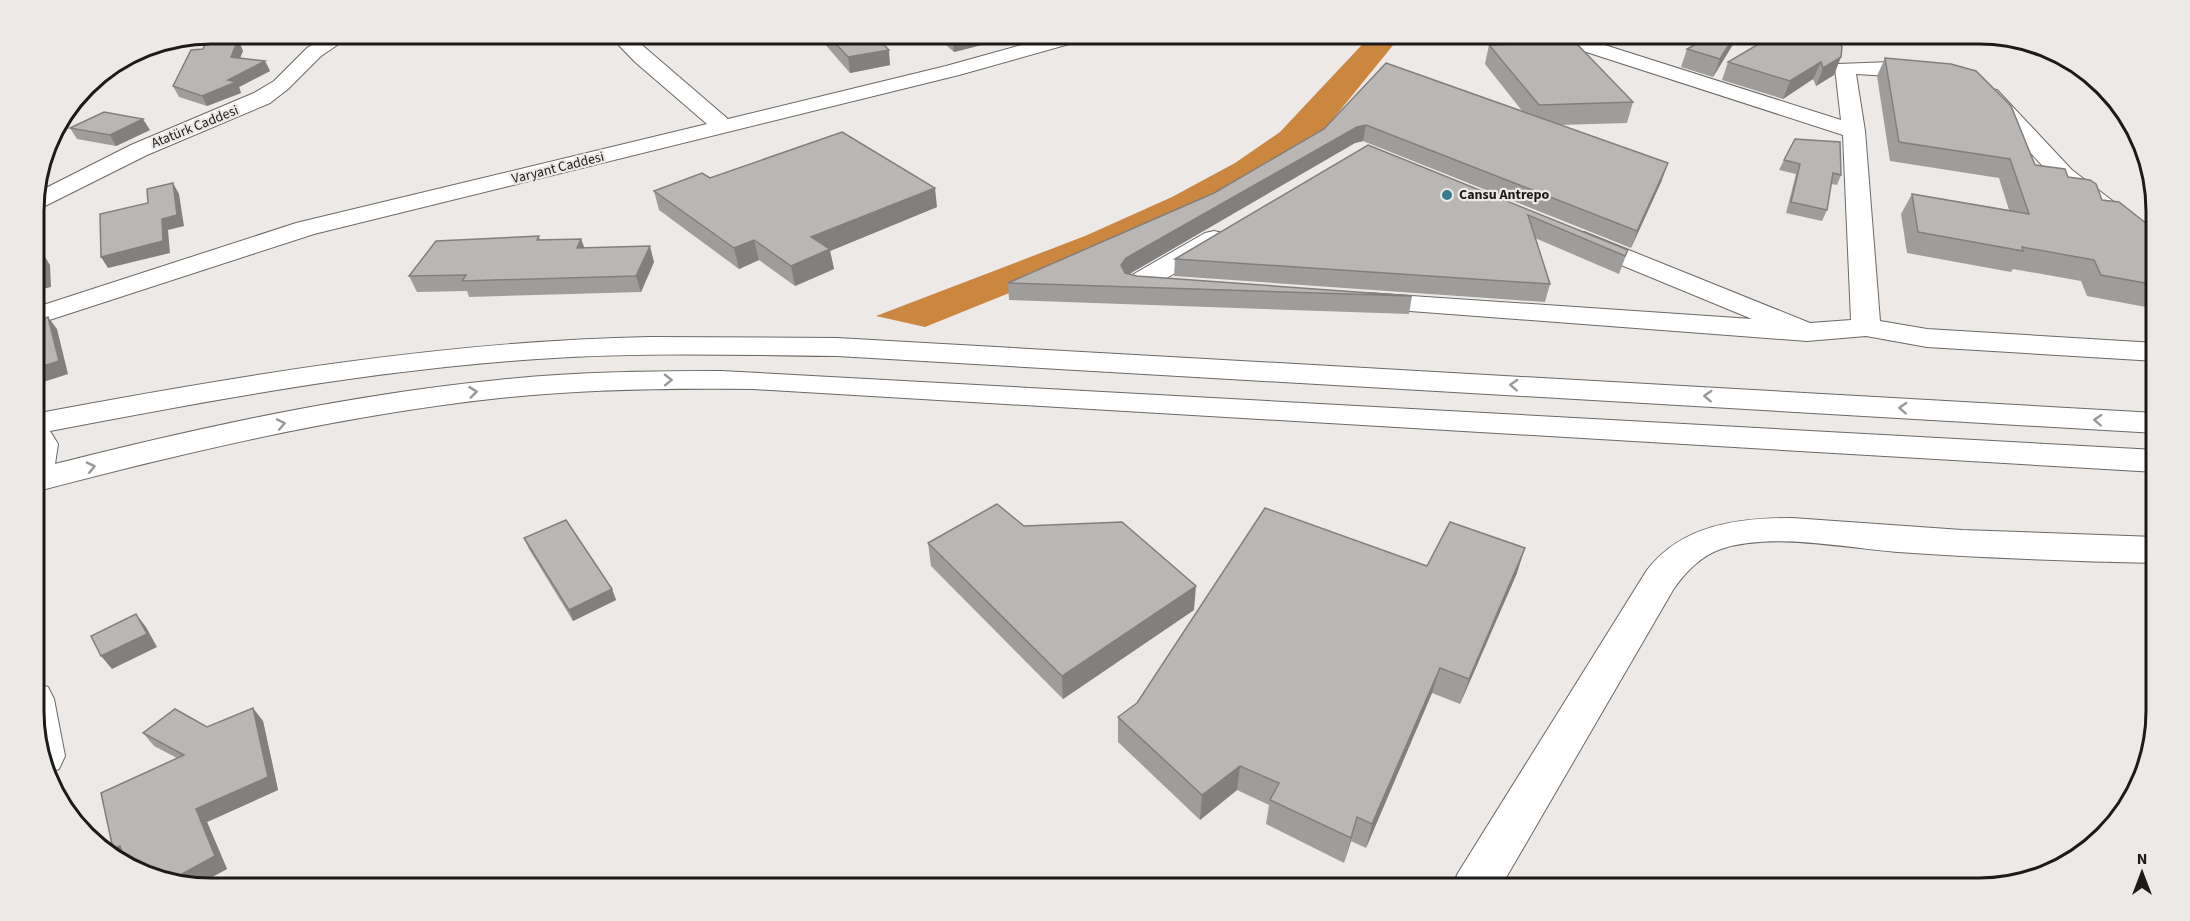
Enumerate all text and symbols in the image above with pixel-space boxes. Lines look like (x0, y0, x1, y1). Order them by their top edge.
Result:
street label: Atatürk Caddesi (148, 100, 242, 154)
street label: Varyant Caddesi (510, 147, 606, 189)
place label: Cansu Antrepo (1459, 185, 1550, 205)
marker: Cansu Antrepo (1440, 188, 1454, 202)
one-way arrow (663, 373, 672, 386)
one-way arrow (1509, 378, 1518, 391)
one-way arrow (469, 387, 478, 399)
one-way arrow (1704, 390, 1713, 403)
one-way arrow (1899, 402, 1908, 415)
one-way arrow (2093, 413, 2102, 426)
one-way arrow (276, 418, 286, 431)
one-way arrow (86, 462, 96, 475)
north arrow (2112, 843, 2172, 903)
text: N (2137, 848, 2147, 870)

